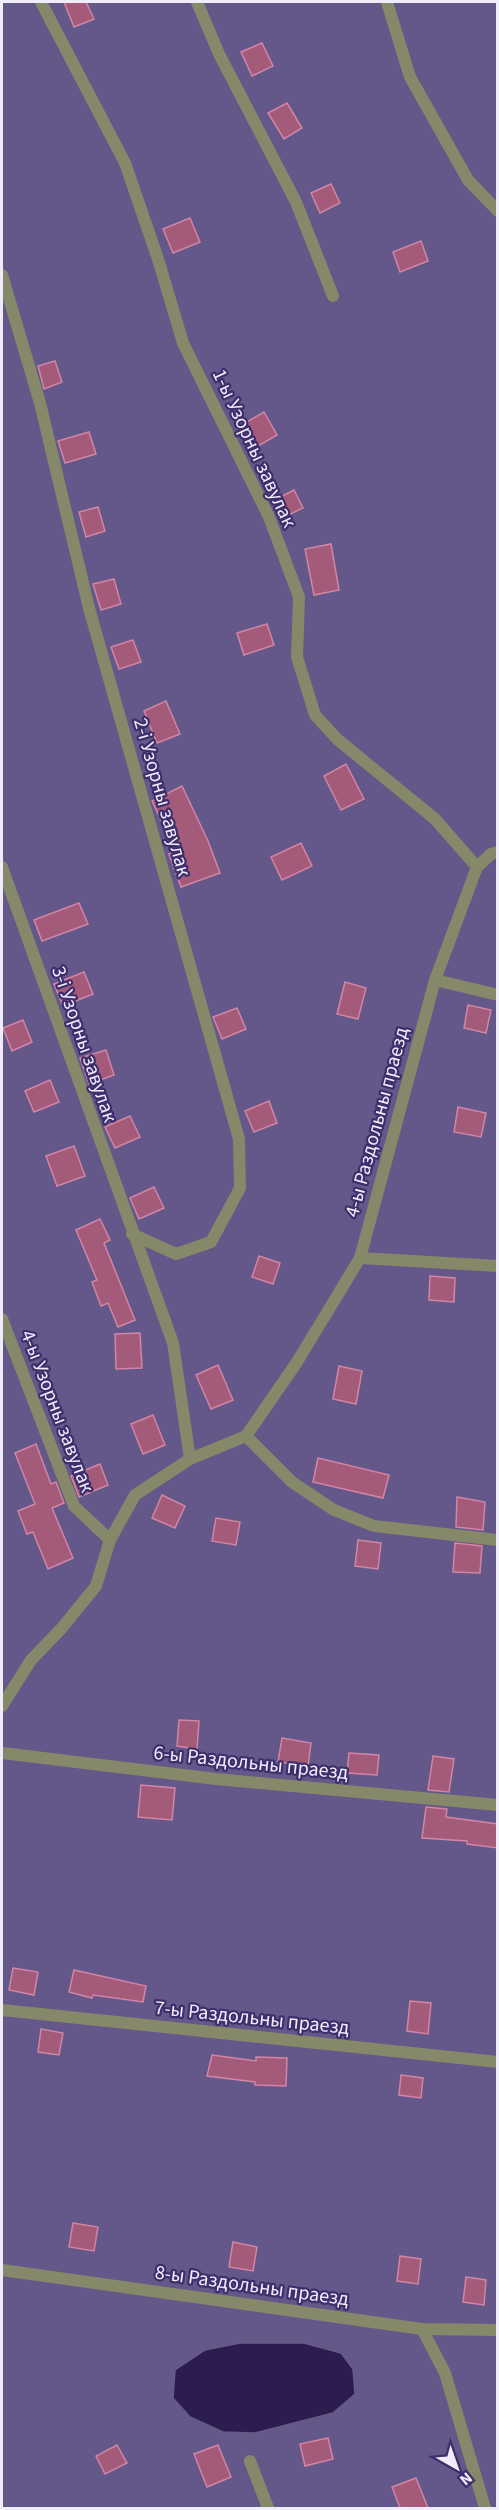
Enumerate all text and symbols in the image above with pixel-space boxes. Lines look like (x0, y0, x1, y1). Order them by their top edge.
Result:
street label: 1-ы Узорны завулак (205, 365, 303, 532)
street label: 2-і Узорны завулак (126, 715, 198, 880)
street label: 3-і Узорны завулак (44, 962, 124, 1126)
street label: 4-ы Раздольны праезд (338, 1024, 416, 1220)
street label: 4-ы Узорны завулак (13, 1326, 101, 1497)
street label: 6-ы Раздольны праезд (152, 1739, 350, 1787)
street label: 7-ы Раздольны праезд (153, 1994, 351, 2042)
street label: 8-ы Раздольны праезд (153, 2259, 351, 2314)
north arrow (427, 2438, 487, 2498)
text: N (455, 2467, 477, 2491)

